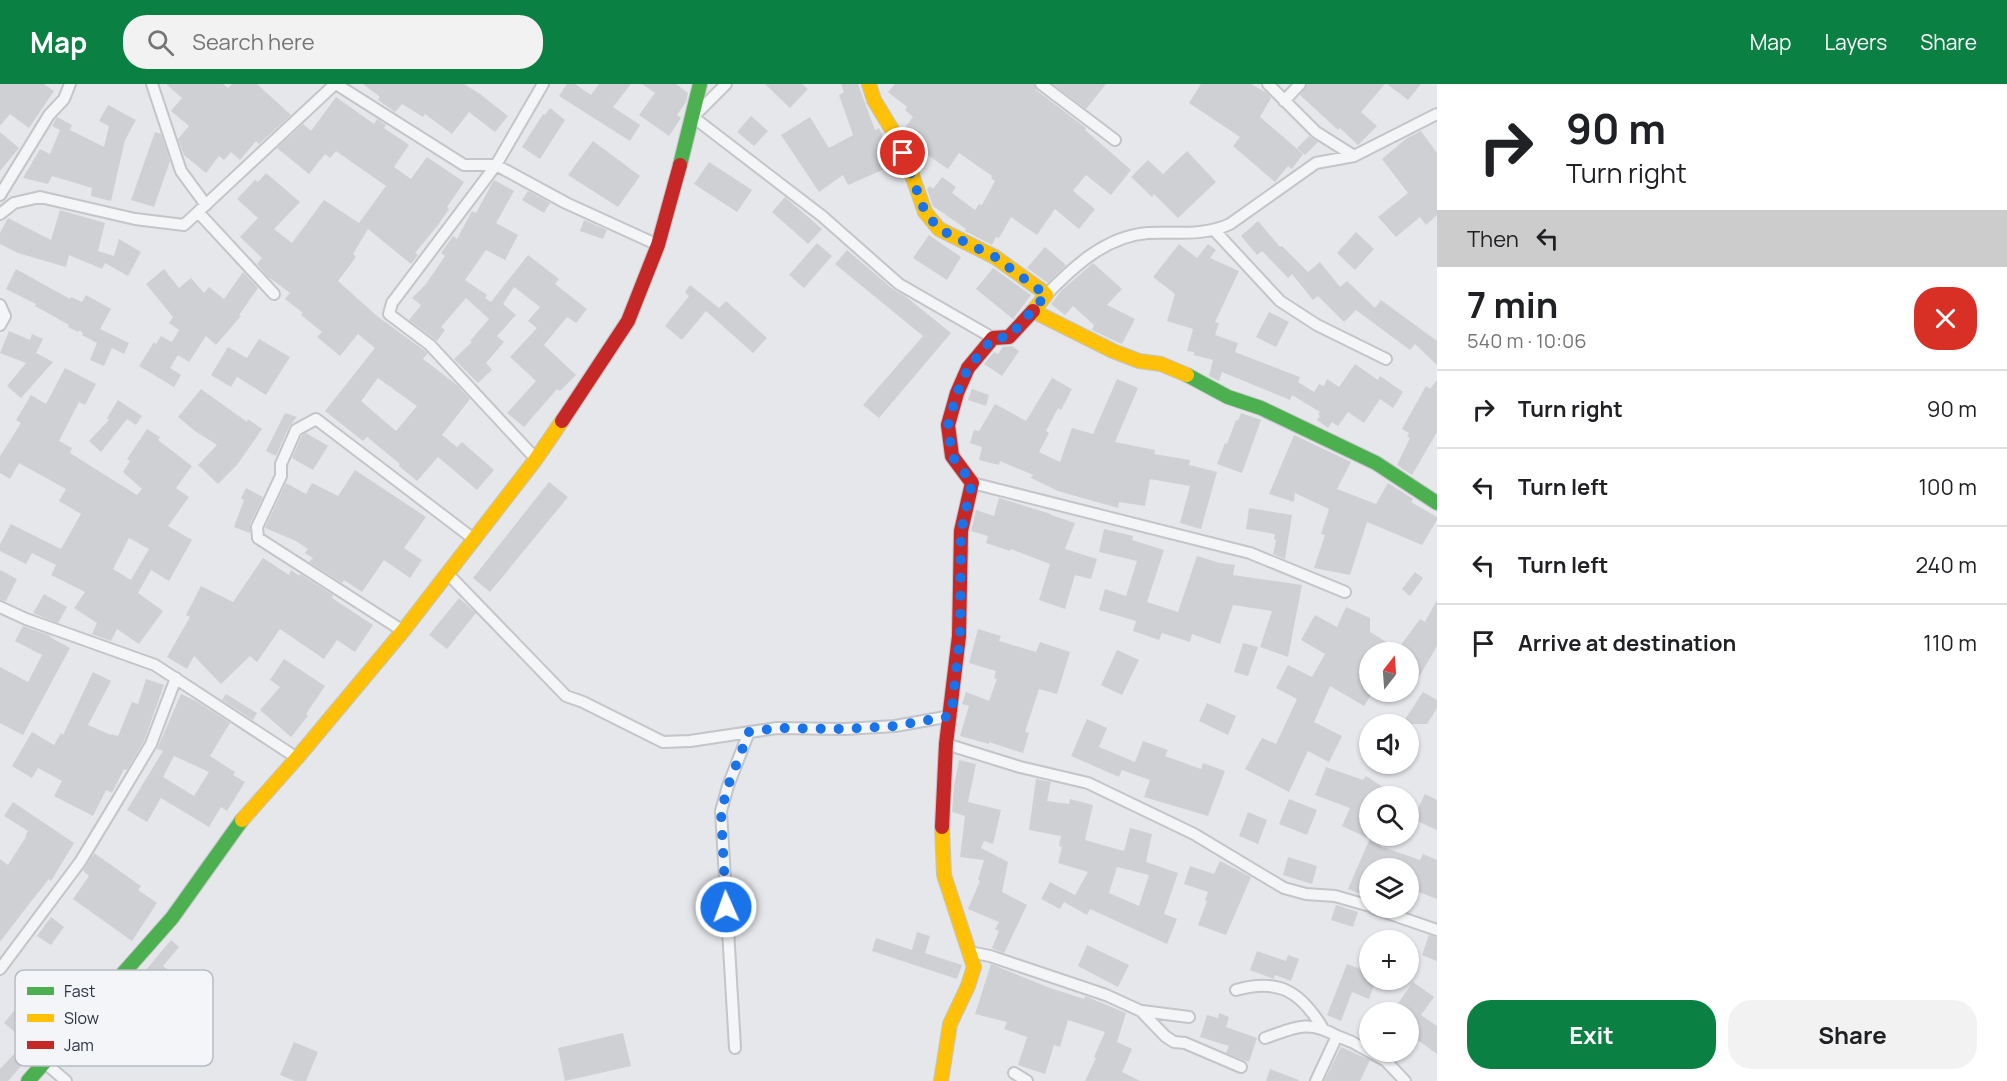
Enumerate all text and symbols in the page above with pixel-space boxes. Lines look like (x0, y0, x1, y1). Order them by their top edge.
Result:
search box (123, 15, 543, 69)
text: Map (30, 23, 87, 61)
icon: search (144, 26, 177, 59)
text: Search here (192, 27, 315, 57)
text: Map (1750, 28, 1791, 56)
text: Layers (1824, 28, 1887, 56)
text: Share (1920, 28, 1977, 56)
text: 90 m (1566, 99, 1666, 157)
icon: right (1467, 108, 1545, 186)
pin (877, 127, 928, 178)
icon: arrive (886, 136, 919, 169)
text: Turn right (1566, 154, 1687, 191)
icon: left (1531, 222, 1564, 255)
text: Then (1467, 224, 1519, 254)
text: 7 min (1467, 280, 1558, 329)
button: close (1914, 287, 1977, 350)
text: 540 m · 10:06 (1467, 327, 1587, 354)
icon: right (1467, 393, 1500, 426)
text: Turn right (1518, 394, 1623, 424)
text: 90 m (1927, 394, 1977, 424)
icon: left (1467, 471, 1500, 504)
text: Turn left (1518, 472, 1608, 502)
text: 100 m (1919, 472, 1977, 502)
icon: left (1467, 549, 1500, 582)
text: Turn left (1518, 550, 1608, 580)
text: 240 m (1915, 550, 1977, 580)
icon: arrive (1467, 627, 1500, 660)
text: Arrive at destination (1518, 628, 1736, 658)
text: 110 m (1923, 628, 1977, 658)
north arrow (1359, 642, 1419, 702)
map controls (1359, 642, 1419, 1062)
button: sound (1359, 714, 1419, 774)
button: search (1359, 786, 1419, 846)
button: layers (1359, 858, 1419, 918)
position arrow (694, 875, 758, 939)
button: + (1359, 930, 1419, 990)
legend (15, 970, 213, 1066)
text: Fast (64, 980, 95, 1002)
button: Exit (1467, 1000, 1716, 1069)
button: Share (1728, 1000, 1977, 1069)
button: − (1359, 1002, 1419, 1062)
text: Slow (64, 1007, 99, 1029)
text: Jam (64, 1034, 94, 1056)

